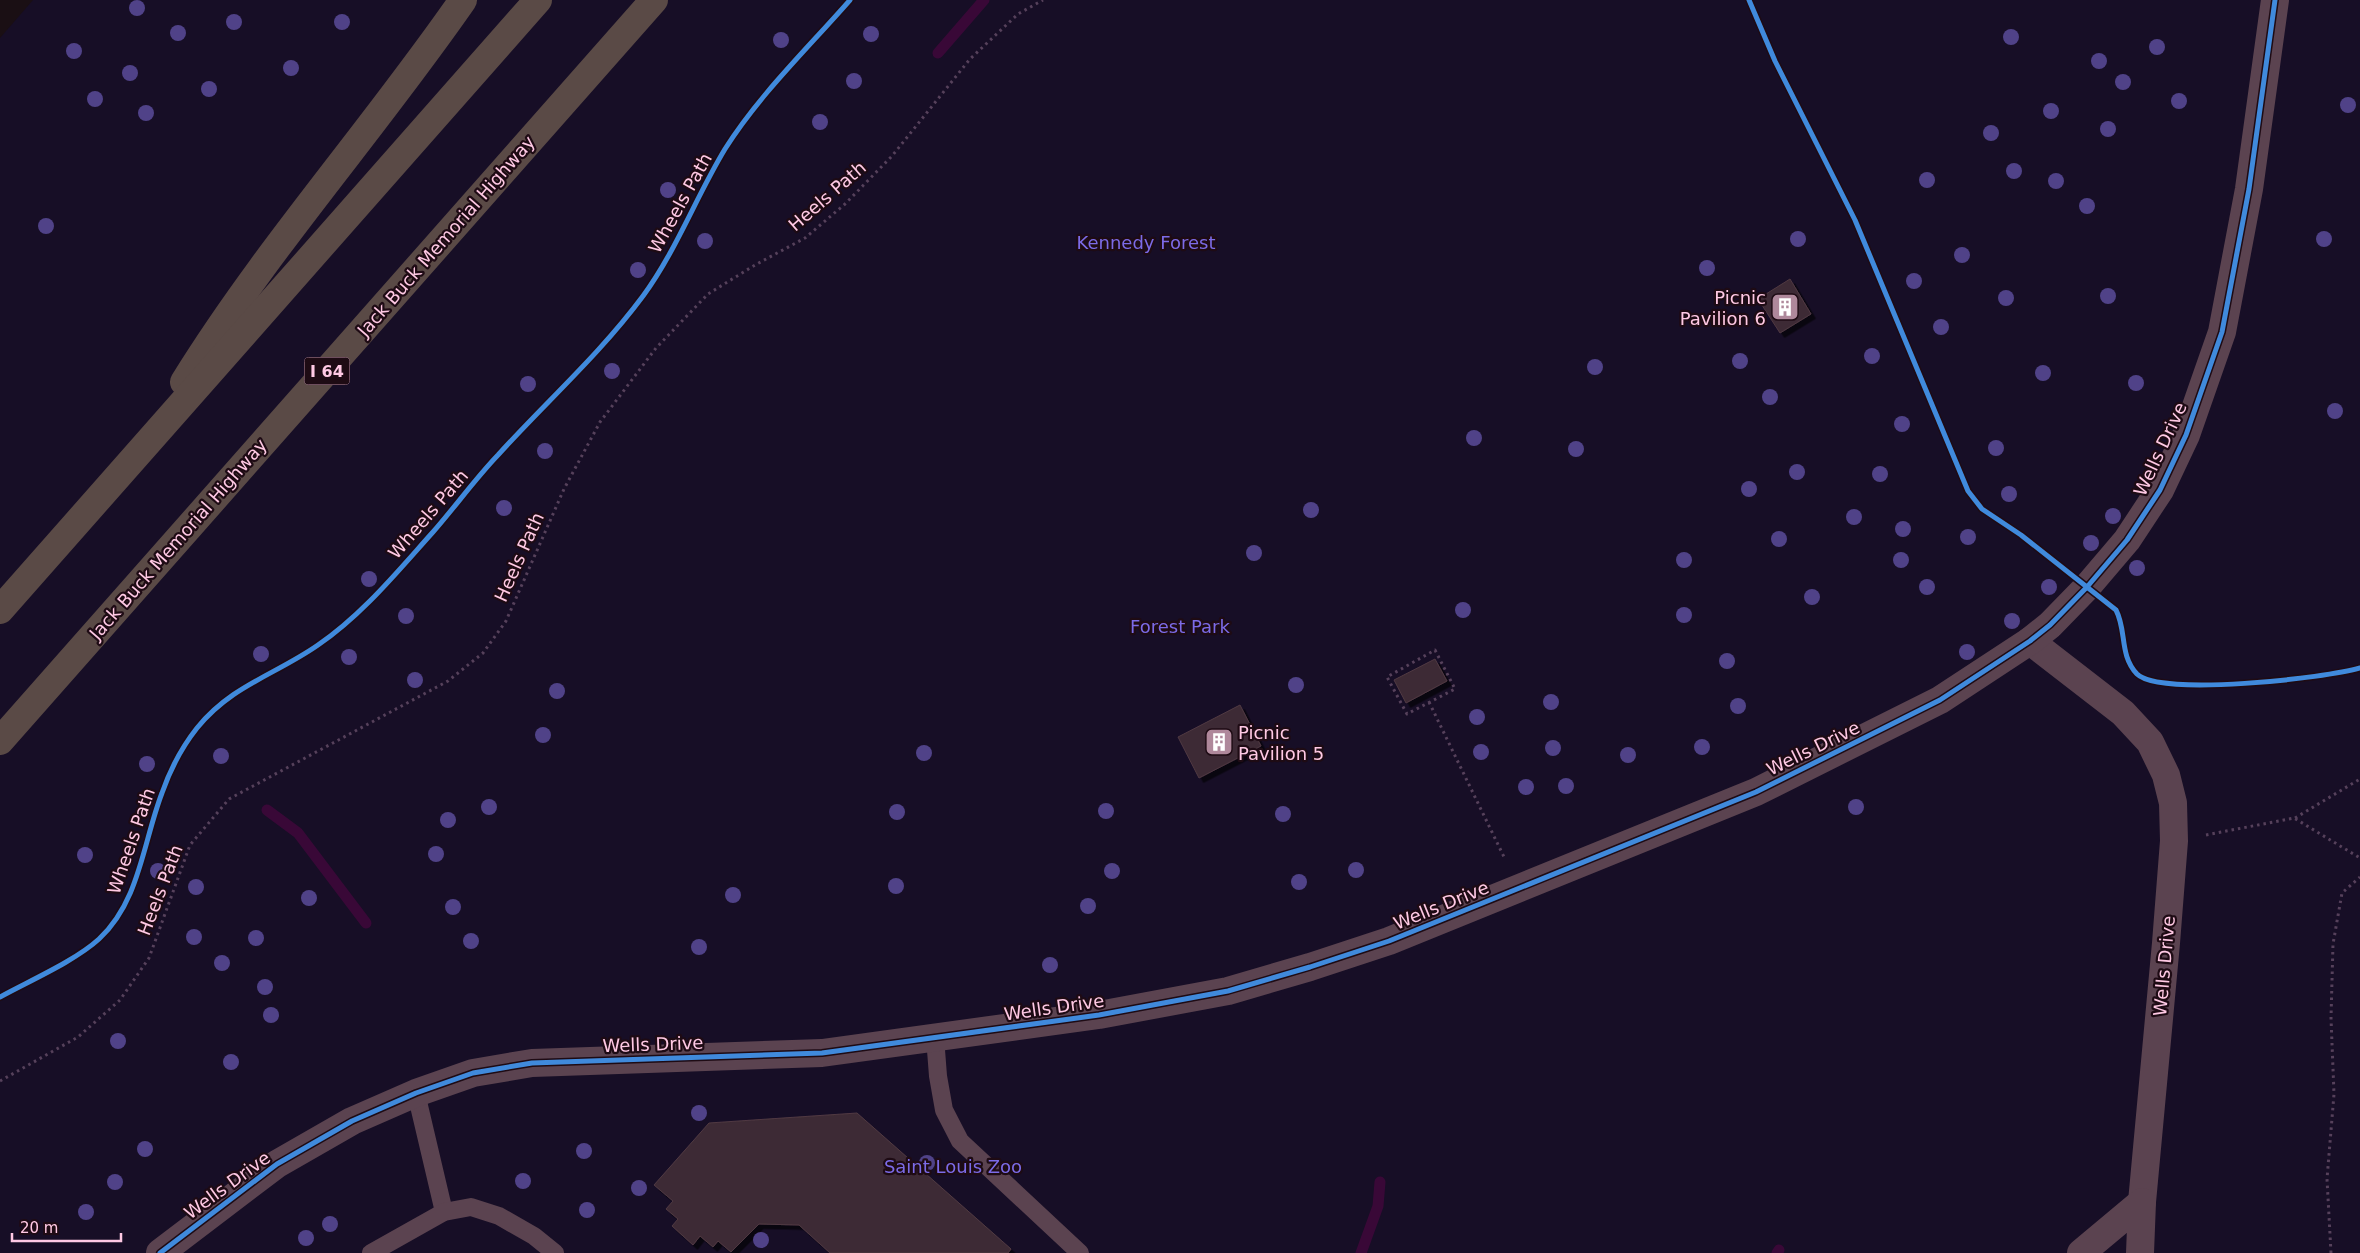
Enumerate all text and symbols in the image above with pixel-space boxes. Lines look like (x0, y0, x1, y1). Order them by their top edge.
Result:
street label: Jack Buck Memorial Highway (352, 131, 539, 341)
street label: Wheels Path (644, 149, 716, 257)
street label: Heels Path (784, 157, 870, 235)
park label: Kennedy Forest (1077, 232, 1215, 253)
place label: Picnic Pavilion 6 (1680, 287, 1766, 329)
building icon: Picnic Pavilion 6 (1770, 292, 1800, 322)
road number: I 64 (304, 358, 350, 384)
street label: Wells Drive (2129, 399, 2191, 499)
street label: Jack Buck Memorial Highway (84, 434, 271, 644)
street label: Wheels Path (384, 465, 472, 563)
street label: Heels Path (490, 509, 548, 605)
park label: Forest Park (1130, 616, 1231, 637)
street label: Wells Drive (1763, 716, 1863, 780)
place label: Picnic Pavilion 5 (1238, 722, 1324, 764)
building icon: Picnic Pavilion 5 (1204, 727, 1234, 757)
street label: Wheels Path (103, 785, 159, 897)
street label: Heels Path (133, 842, 187, 938)
street label: Wells Drive (1390, 876, 1492, 934)
street label: Wells Drive (2149, 915, 2179, 1017)
street label: Wells Drive (1003, 990, 1105, 1024)
street label: Wells Drive (602, 1032, 704, 1056)
street label: Wells Drive (180, 1147, 274, 1223)
park label: Saint Louis Zoo (884, 1156, 1022, 1177)
scale bar (12, 1210, 121, 1242)
text: 20 m (20, 1219, 58, 1237)

